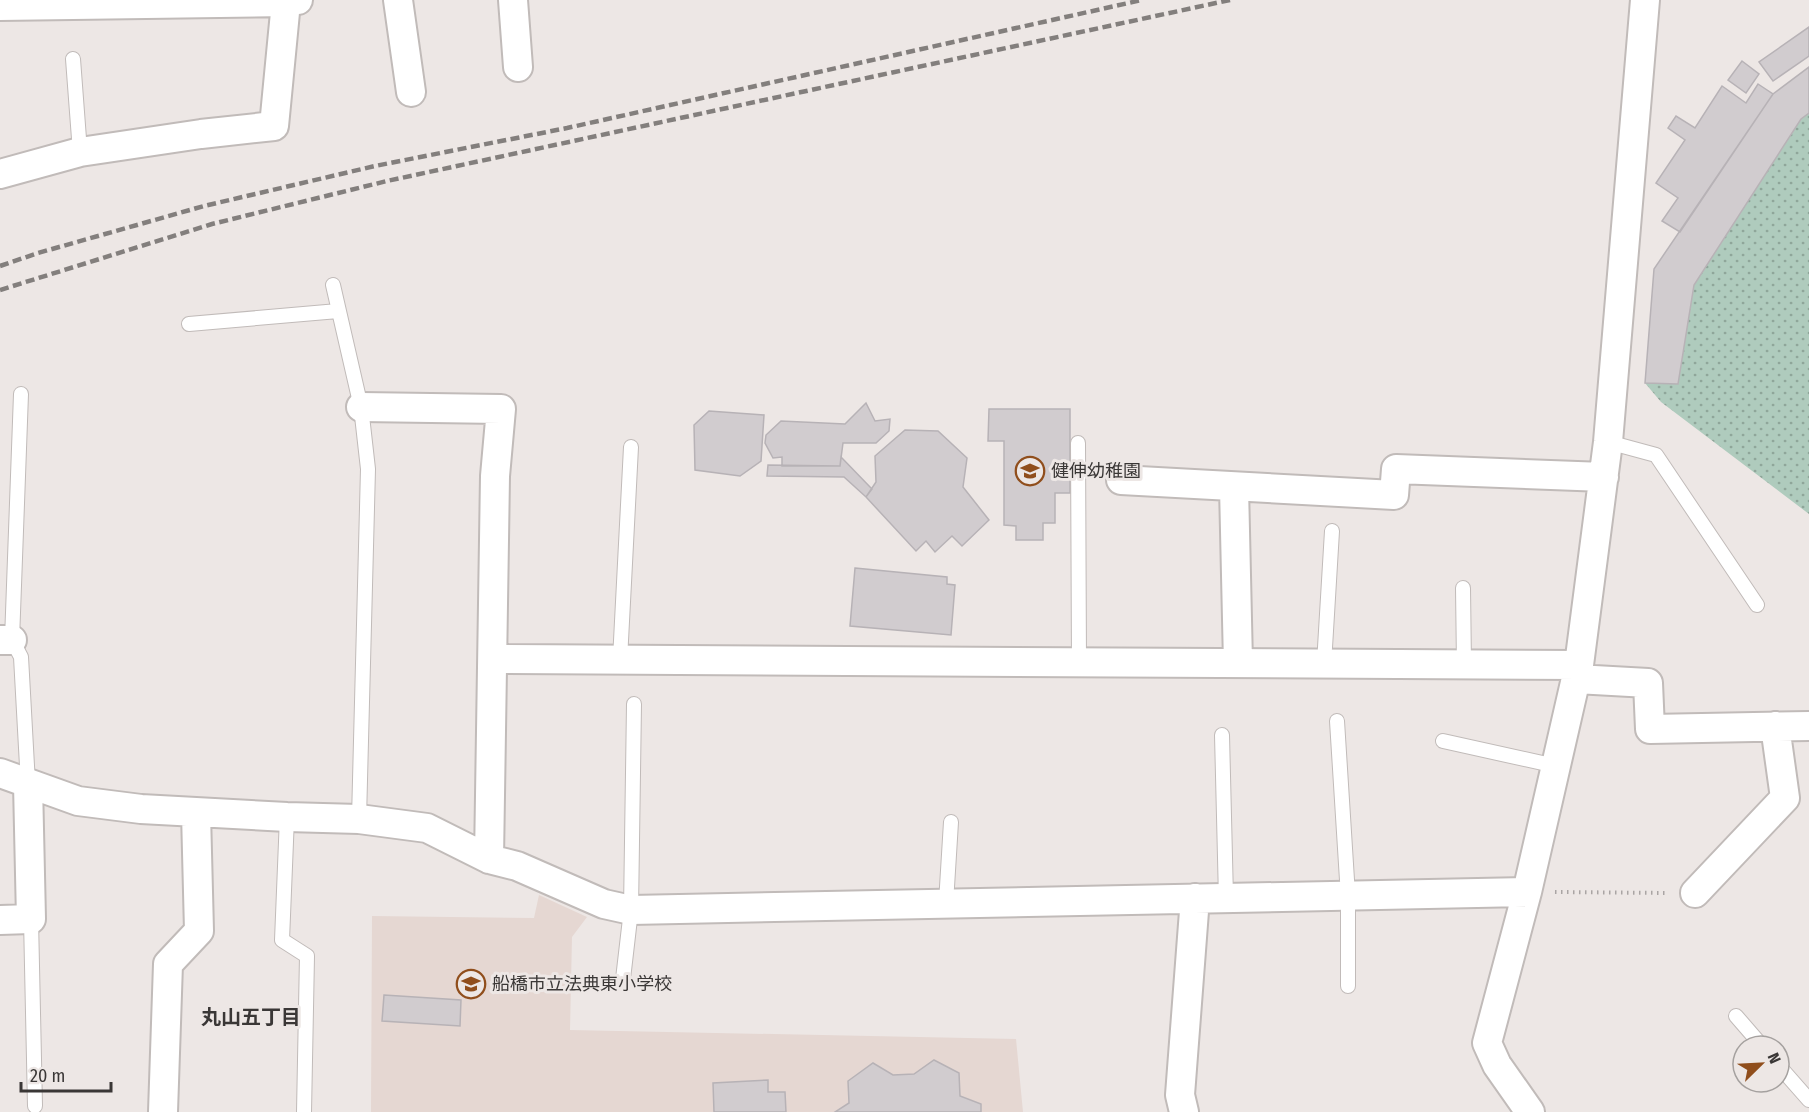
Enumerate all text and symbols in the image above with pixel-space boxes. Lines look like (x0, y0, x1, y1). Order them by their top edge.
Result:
school or university icon: 健伸幼稚園 (1014, 455, 1046, 487)
place label: 健伸幼稚園 (1051, 460, 1141, 482)
school or university icon: 船橋市立法典東小学校 (455, 968, 487, 1000)
place label: 船橋市立法典東小学校 (492, 973, 672, 995)
district label: 丸山五丁目 (201, 1005, 301, 1029)
north arrow (1731, 1034, 1791, 1094)
text: N (1764, 1050, 1785, 1066)
scale bar (21, 1055, 111, 1093)
text: 20 m (30, 1065, 65, 1087)

